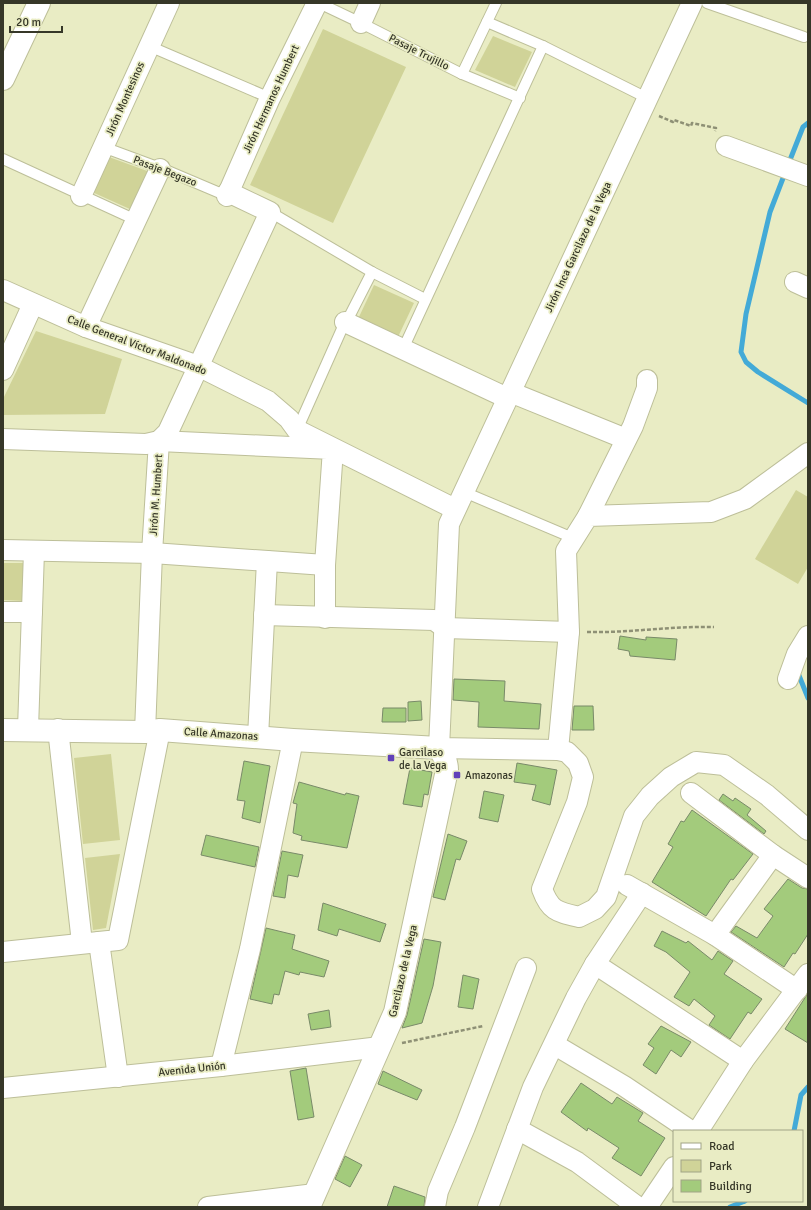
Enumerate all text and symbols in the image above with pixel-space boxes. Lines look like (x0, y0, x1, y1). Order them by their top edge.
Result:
scale bar (10, 8, 62, 34)
text: 20 m (16, 15, 41, 30)
street label: Pasaje Trujillo (387, 31, 452, 73)
street label: Jirón Hermanos Humbert (240, 43, 302, 155)
street label: Jirón Montesinos (103, 60, 147, 138)
street label: Pasaje Begazo (131, 153, 199, 189)
street label: Jirón Inca Garcilazo de la Vega (542, 179, 614, 314)
street label: Calle General Víctor Maldonado (65, 312, 209, 378)
street label: Jirón M. Humbert (147, 454, 165, 536)
street label: Calle Amazonas (184, 725, 259, 743)
place label: Garcilaso de la Vega (399, 746, 447, 772)
marker: Garcilaso de la Vega (386, 753, 396, 763)
place label: Amazonas (465, 769, 513, 782)
marker: Amazonas (452, 770, 462, 780)
street label: Garcilazo de la Vega (386, 923, 420, 1018)
street label: Avenida Unión (158, 1059, 226, 1079)
legend (673, 1130, 803, 1202)
text: Road (709, 1139, 735, 1154)
text: Park (709, 1159, 732, 1174)
text: Building (709, 1179, 752, 1194)

